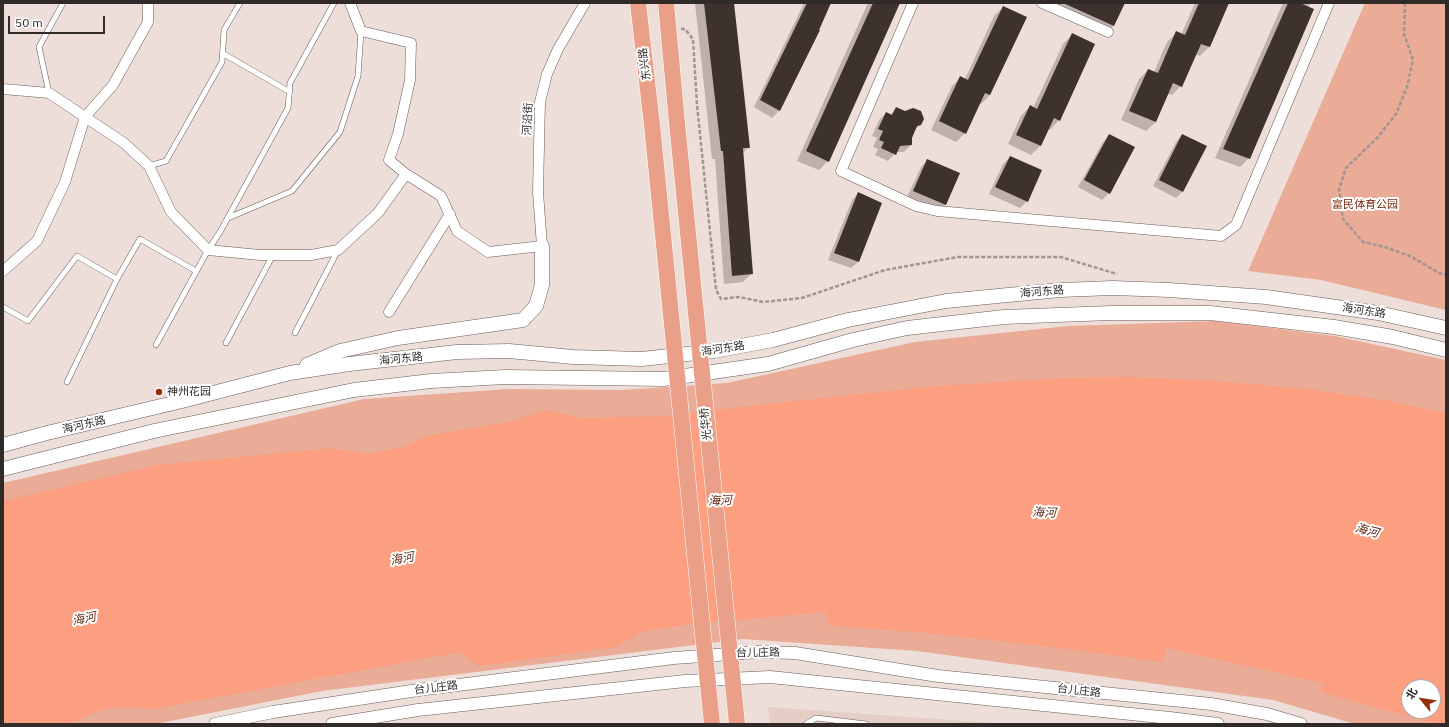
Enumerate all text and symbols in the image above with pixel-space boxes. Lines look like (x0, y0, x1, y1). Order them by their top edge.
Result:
scale bar (10, 8, 107, 34)
text: 50 m (15, 15, 43, 30)
street label: 东兴路 (636, 47, 654, 81)
street label: 河沿街 (521, 102, 535, 136)
park label: 富民体育公园 (1332, 198, 1398, 212)
street label: 海河东路 (1020, 284, 1064, 300)
street label: 海河东路 (1341, 301, 1387, 321)
street label: 海河东路 (700, 339, 746, 359)
street label: 海河东路 (378, 350, 424, 368)
place label: 神州花园 (167, 385, 211, 399)
marker: 神州花园 (154, 387, 164, 397)
street label: 光华桥 (698, 407, 714, 441)
street label: 海河东路 (61, 414, 107, 436)
water label: 海河 (708, 493, 732, 509)
water label: 海河 (1032, 505, 1056, 521)
water label: 海河 (1354, 521, 1380, 541)
water label: 海河 (389, 550, 415, 568)
water label: 海河 (71, 610, 97, 628)
street label: 台儿庄路 (736, 646, 780, 660)
street label: 台儿庄路 (413, 679, 459, 697)
north arrow (1401, 679, 1441, 719)
street label: 台儿庄路 (1056, 682, 1102, 700)
text: 北 (1403, 685, 1420, 702)

